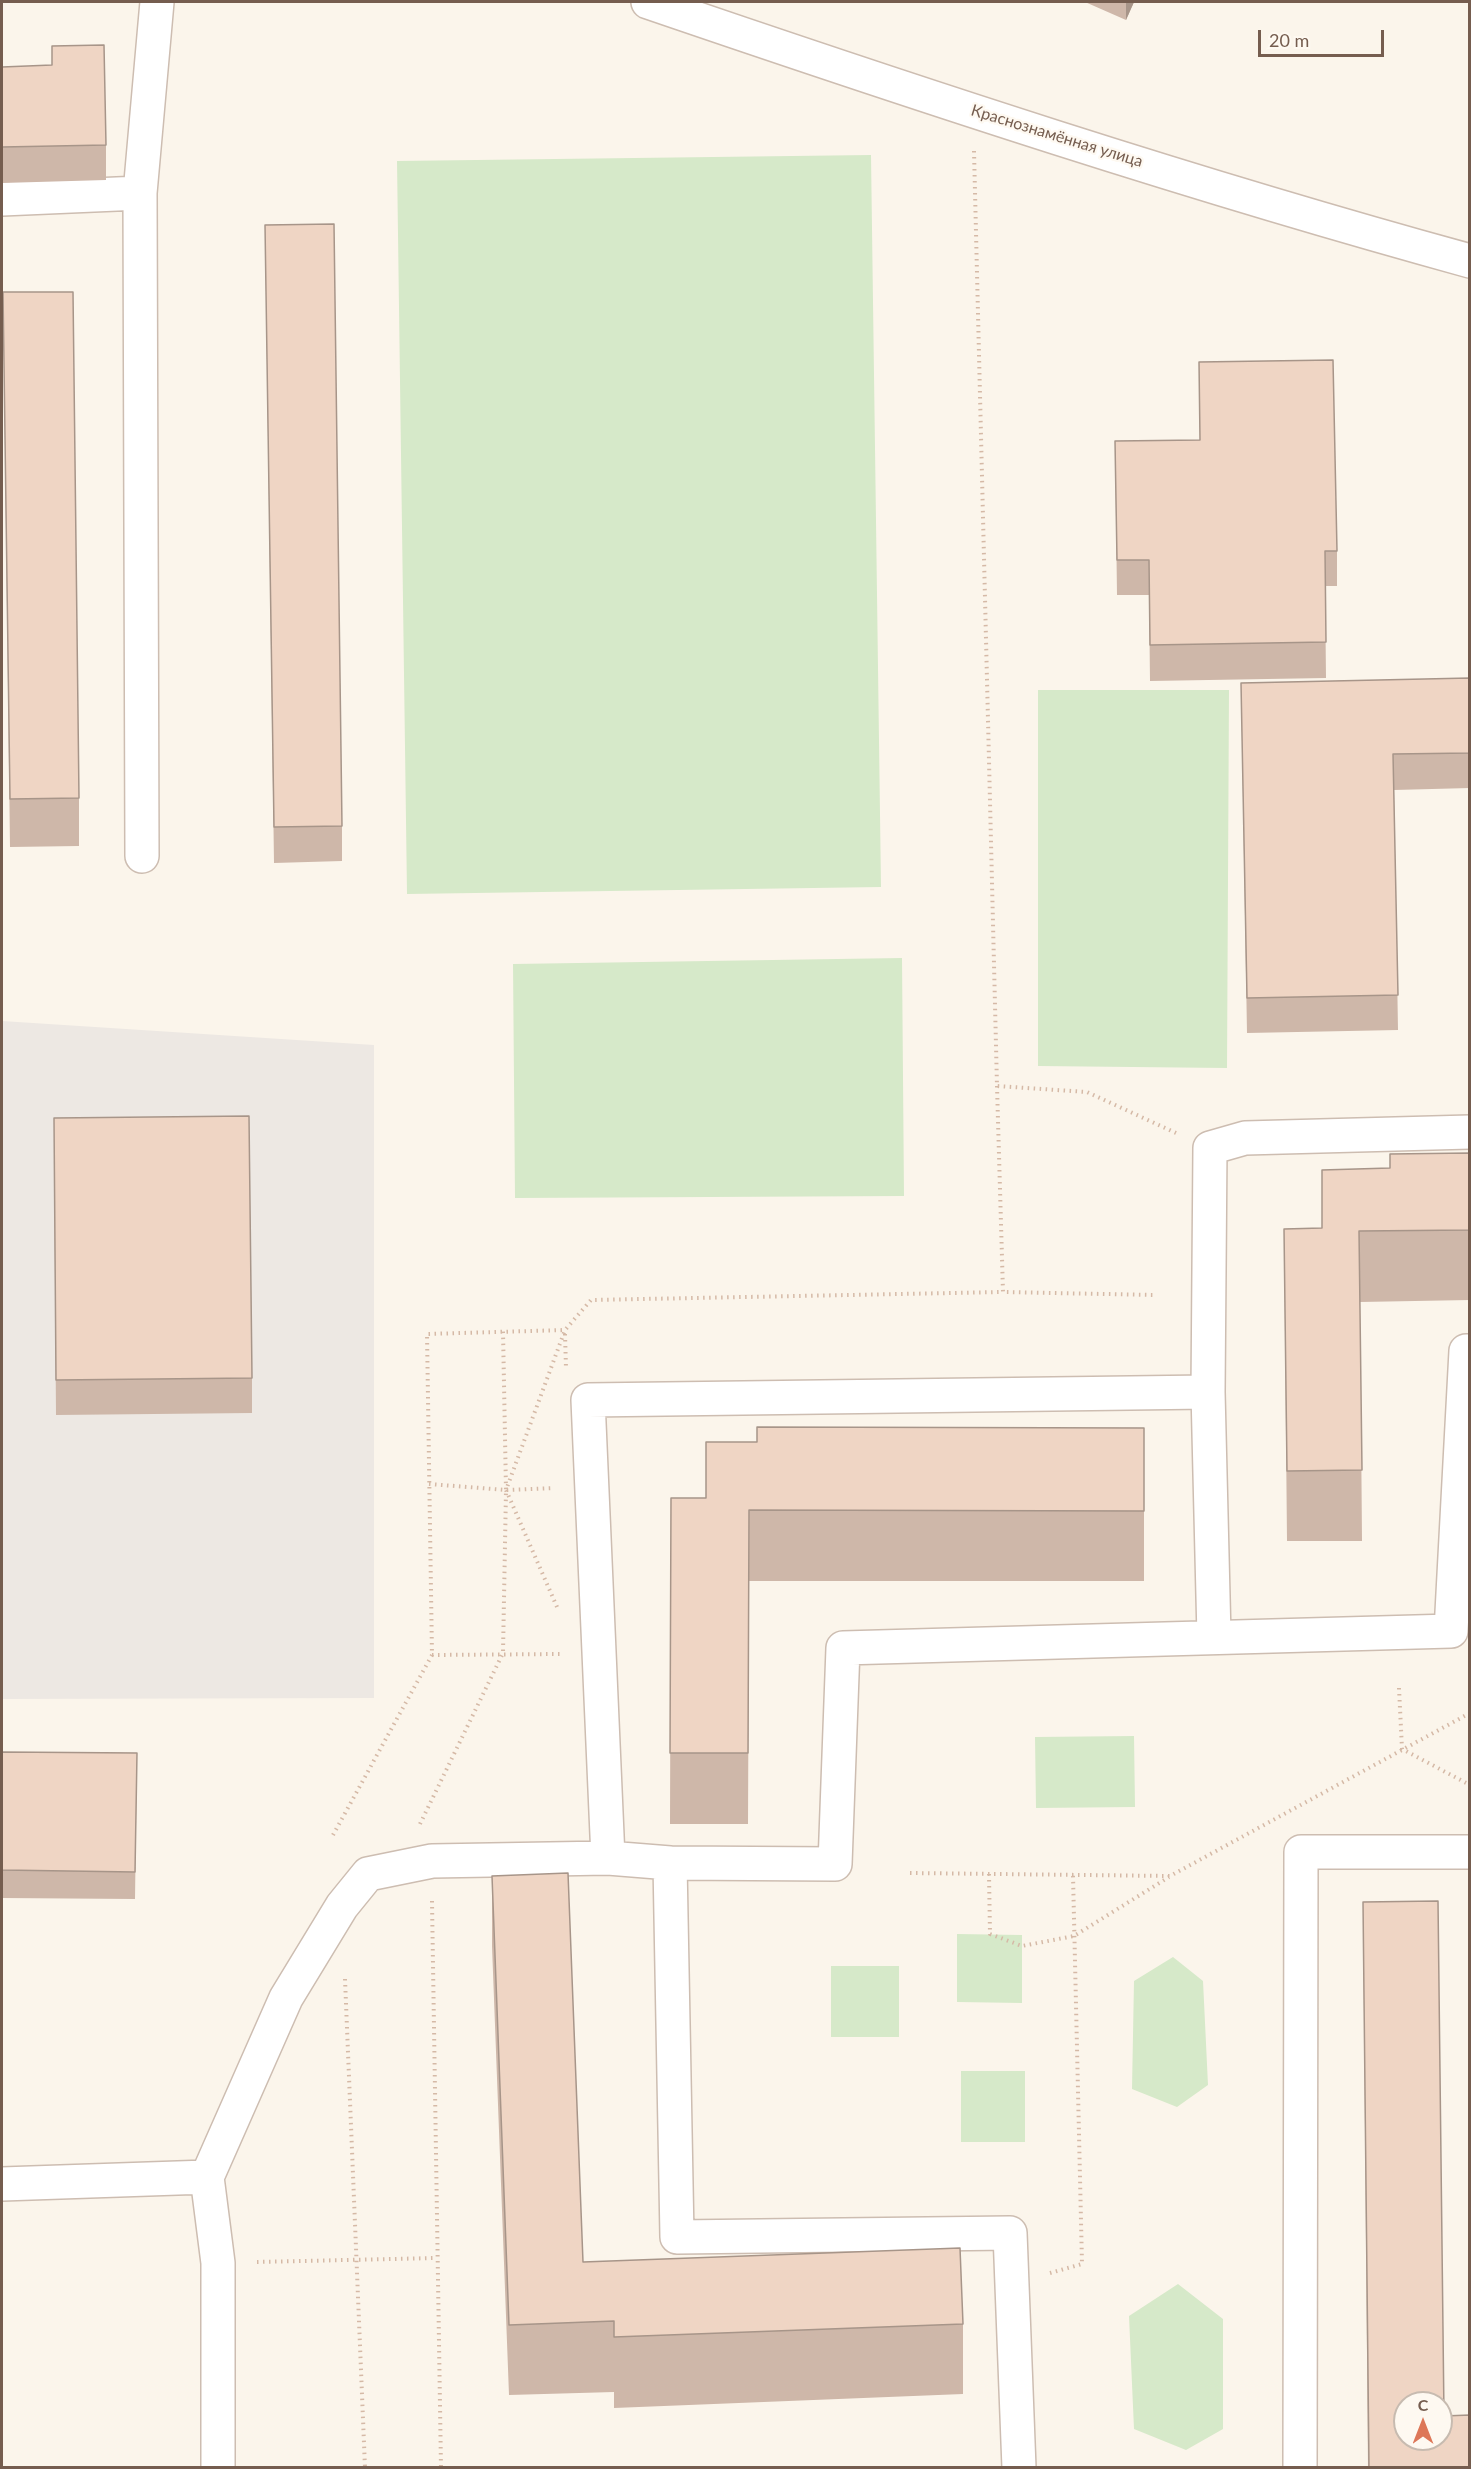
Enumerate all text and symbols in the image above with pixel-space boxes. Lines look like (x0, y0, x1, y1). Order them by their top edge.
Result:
scale bar (1261, 18, 1387, 56)
text: 20 m (1269, 29, 1309, 51)
street label: Краснознамённая улица (969, 101, 1145, 171)
north arrow (1393, 2391, 1453, 2451)
text: С (1418, 2395, 1428, 2414)

